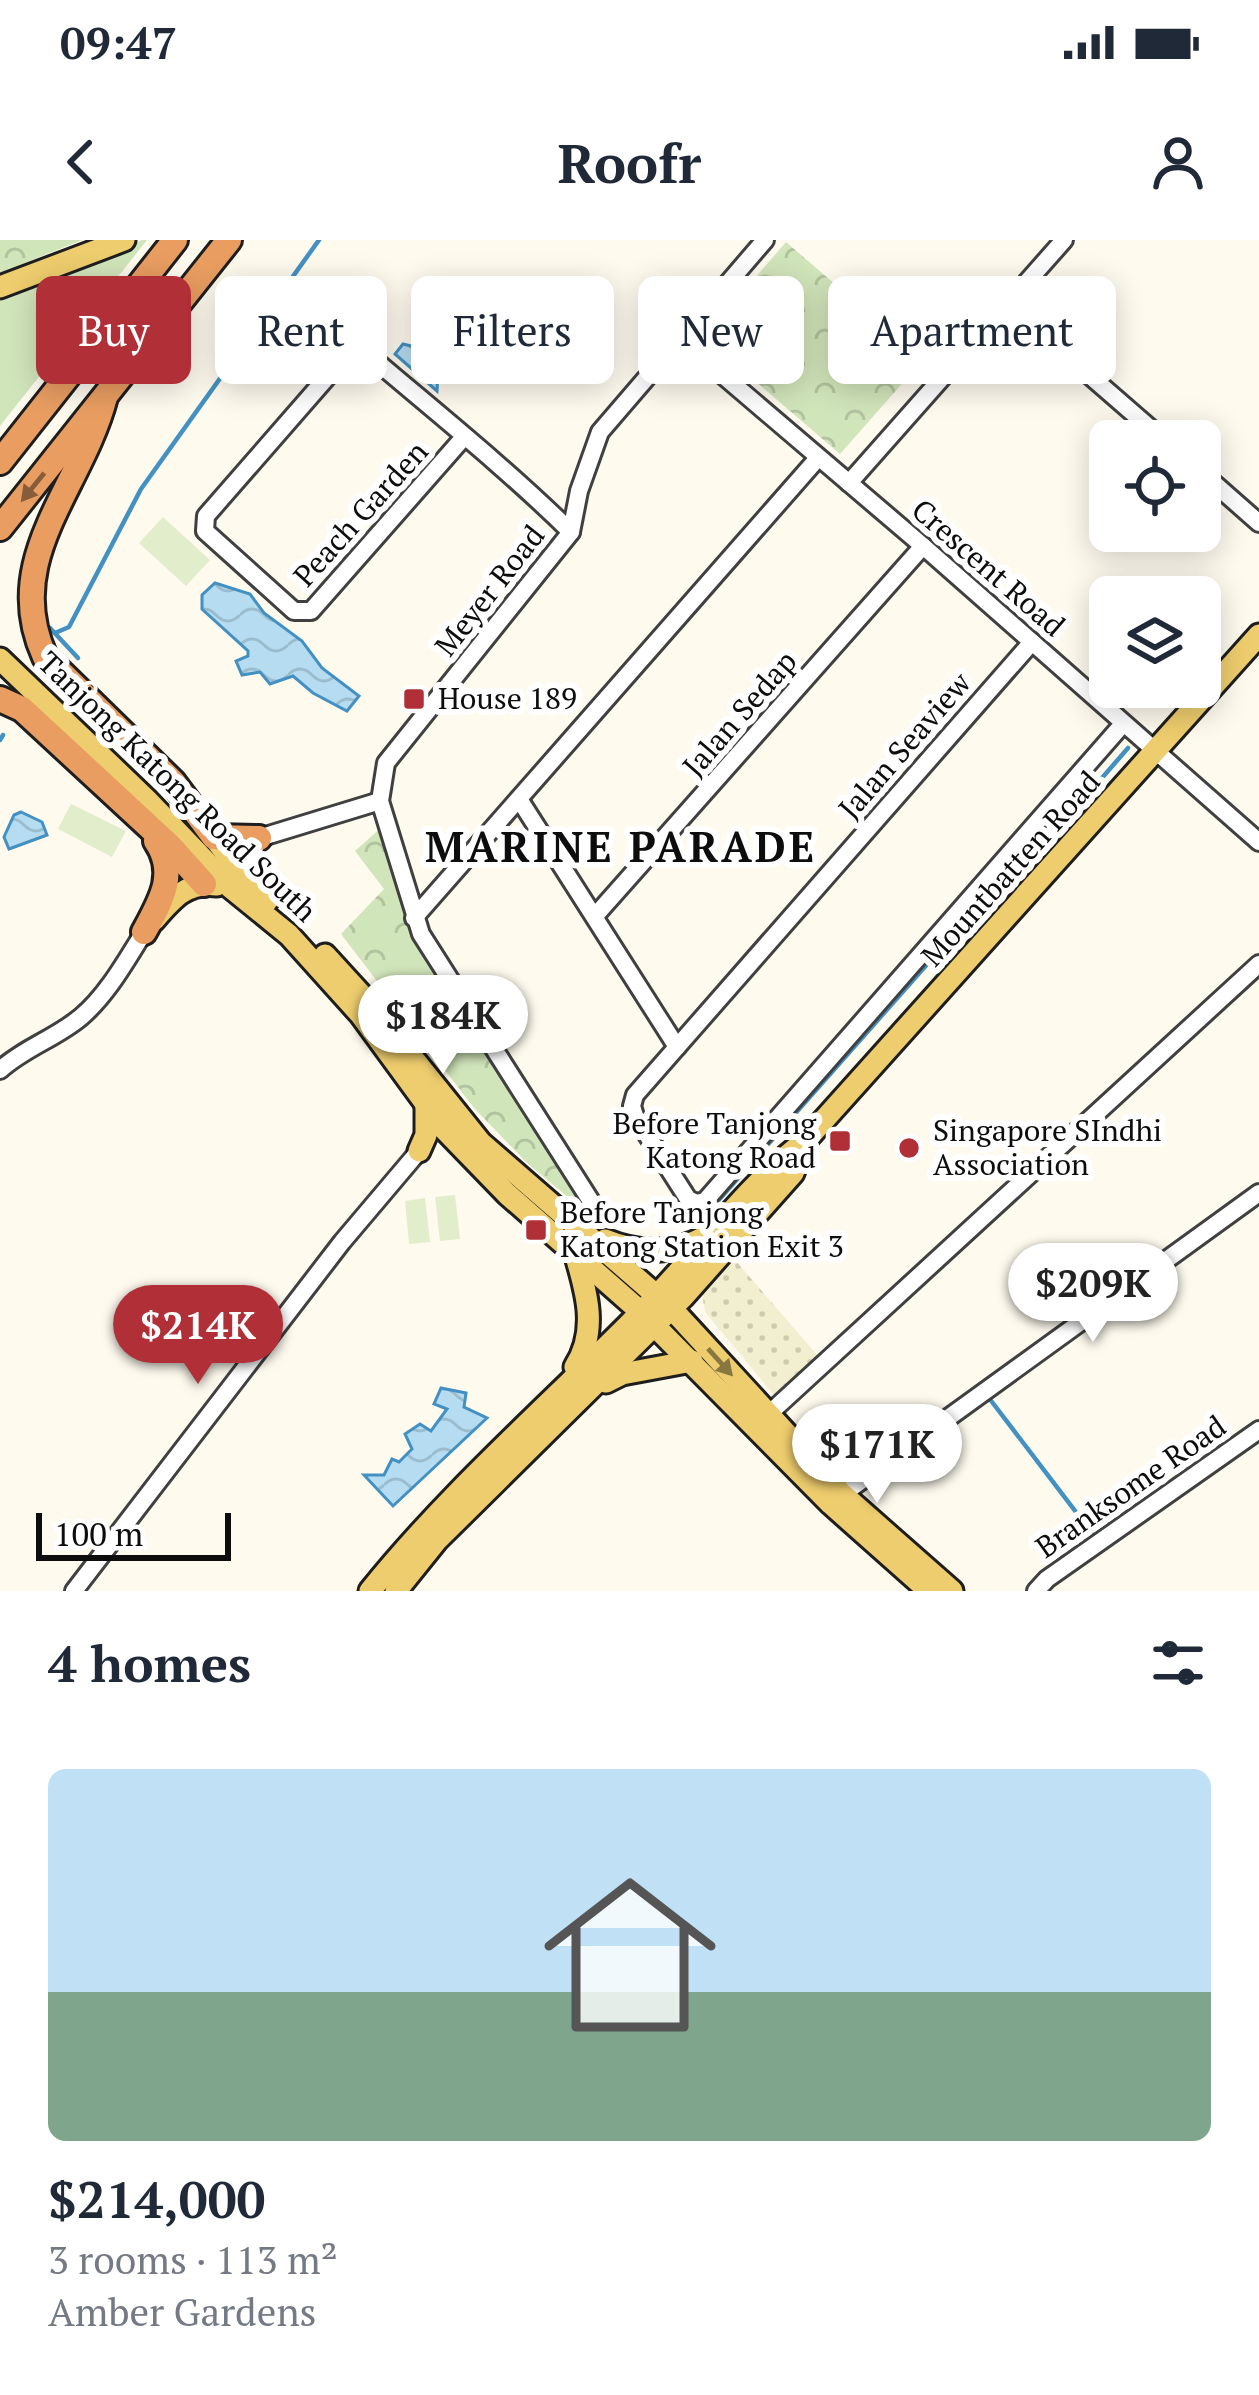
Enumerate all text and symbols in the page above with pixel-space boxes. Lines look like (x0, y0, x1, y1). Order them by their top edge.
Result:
text: 09:47 (60, 12, 177, 72)
text: Roofr (558, 127, 701, 198)
icon: back (48, 129, 114, 195)
icon: person (1145, 129, 1211, 195)
chip: Buy (36, 276, 191, 384)
chip: Rent (215, 276, 387, 384)
chip: Filters (411, 276, 614, 384)
chip: New (638, 276, 804, 384)
chip: Apartment (828, 276, 1116, 384)
map controls (1089, 420, 1221, 708)
button: locate (1089, 420, 1221, 552)
street label: Peach Garden (284, 432, 436, 595)
one-way arrow (21, 471, 46, 502)
street label: Crescent Road (904, 490, 1074, 645)
street label: Meyer Road (425, 517, 553, 664)
button: layers (1089, 576, 1221, 708)
street label: Tanjong Katong Road South (30, 642, 326, 930)
street label: Jalan Sedap (673, 642, 805, 785)
street label: Jalan Seaview (829, 663, 980, 827)
place label: House 189 (438, 678, 577, 718)
marker: House 189 (401, 686, 427, 712)
street label: Mountbatten Road (912, 762, 1109, 974)
district label: MARINE PARADE (425, 818, 817, 874)
pin: $184K (359, 975, 527, 1077)
text: $184K (385, 988, 501, 1040)
place label: Before Tanjong Katong Road (613, 1103, 817, 1177)
place label: Singapore SIndhi Association (933, 1110, 1162, 1184)
marker: Before Tanjong Katong Road (827, 1128, 853, 1154)
marker: Singapore SIndhi Association (896, 1135, 922, 1161)
place label: Before Tanjong Katong Station Exit 3 (560, 1192, 844, 1266)
marker: Before Tanjong Katong Station Exit 3 (523, 1217, 549, 1243)
pin: $209K (1009, 1243, 1177, 1345)
text: $209K (1035, 1256, 1151, 1308)
pin: $214K (114, 1285, 282, 1387)
text: $214K (140, 1298, 256, 1350)
one-way arrow (706, 1348, 733, 1377)
pin: $171K (793, 1404, 961, 1506)
street label: Branksome Road (1028, 1406, 1233, 1567)
text: $171K (819, 1417, 935, 1469)
scale bar (36, 1507, 231, 1560)
text: 100 m (54, 1512, 143, 1555)
text: 4 homes (48, 1629, 251, 1697)
icon: filters (1145, 1630, 1211, 1696)
icon: home (522, 1847, 738, 2063)
text: $214,000 (48, 2165, 265, 2233)
text: 3 rooms · 113 m² (48, 2233, 338, 2285)
text: Amber Gardens (48, 2285, 316, 2337)

